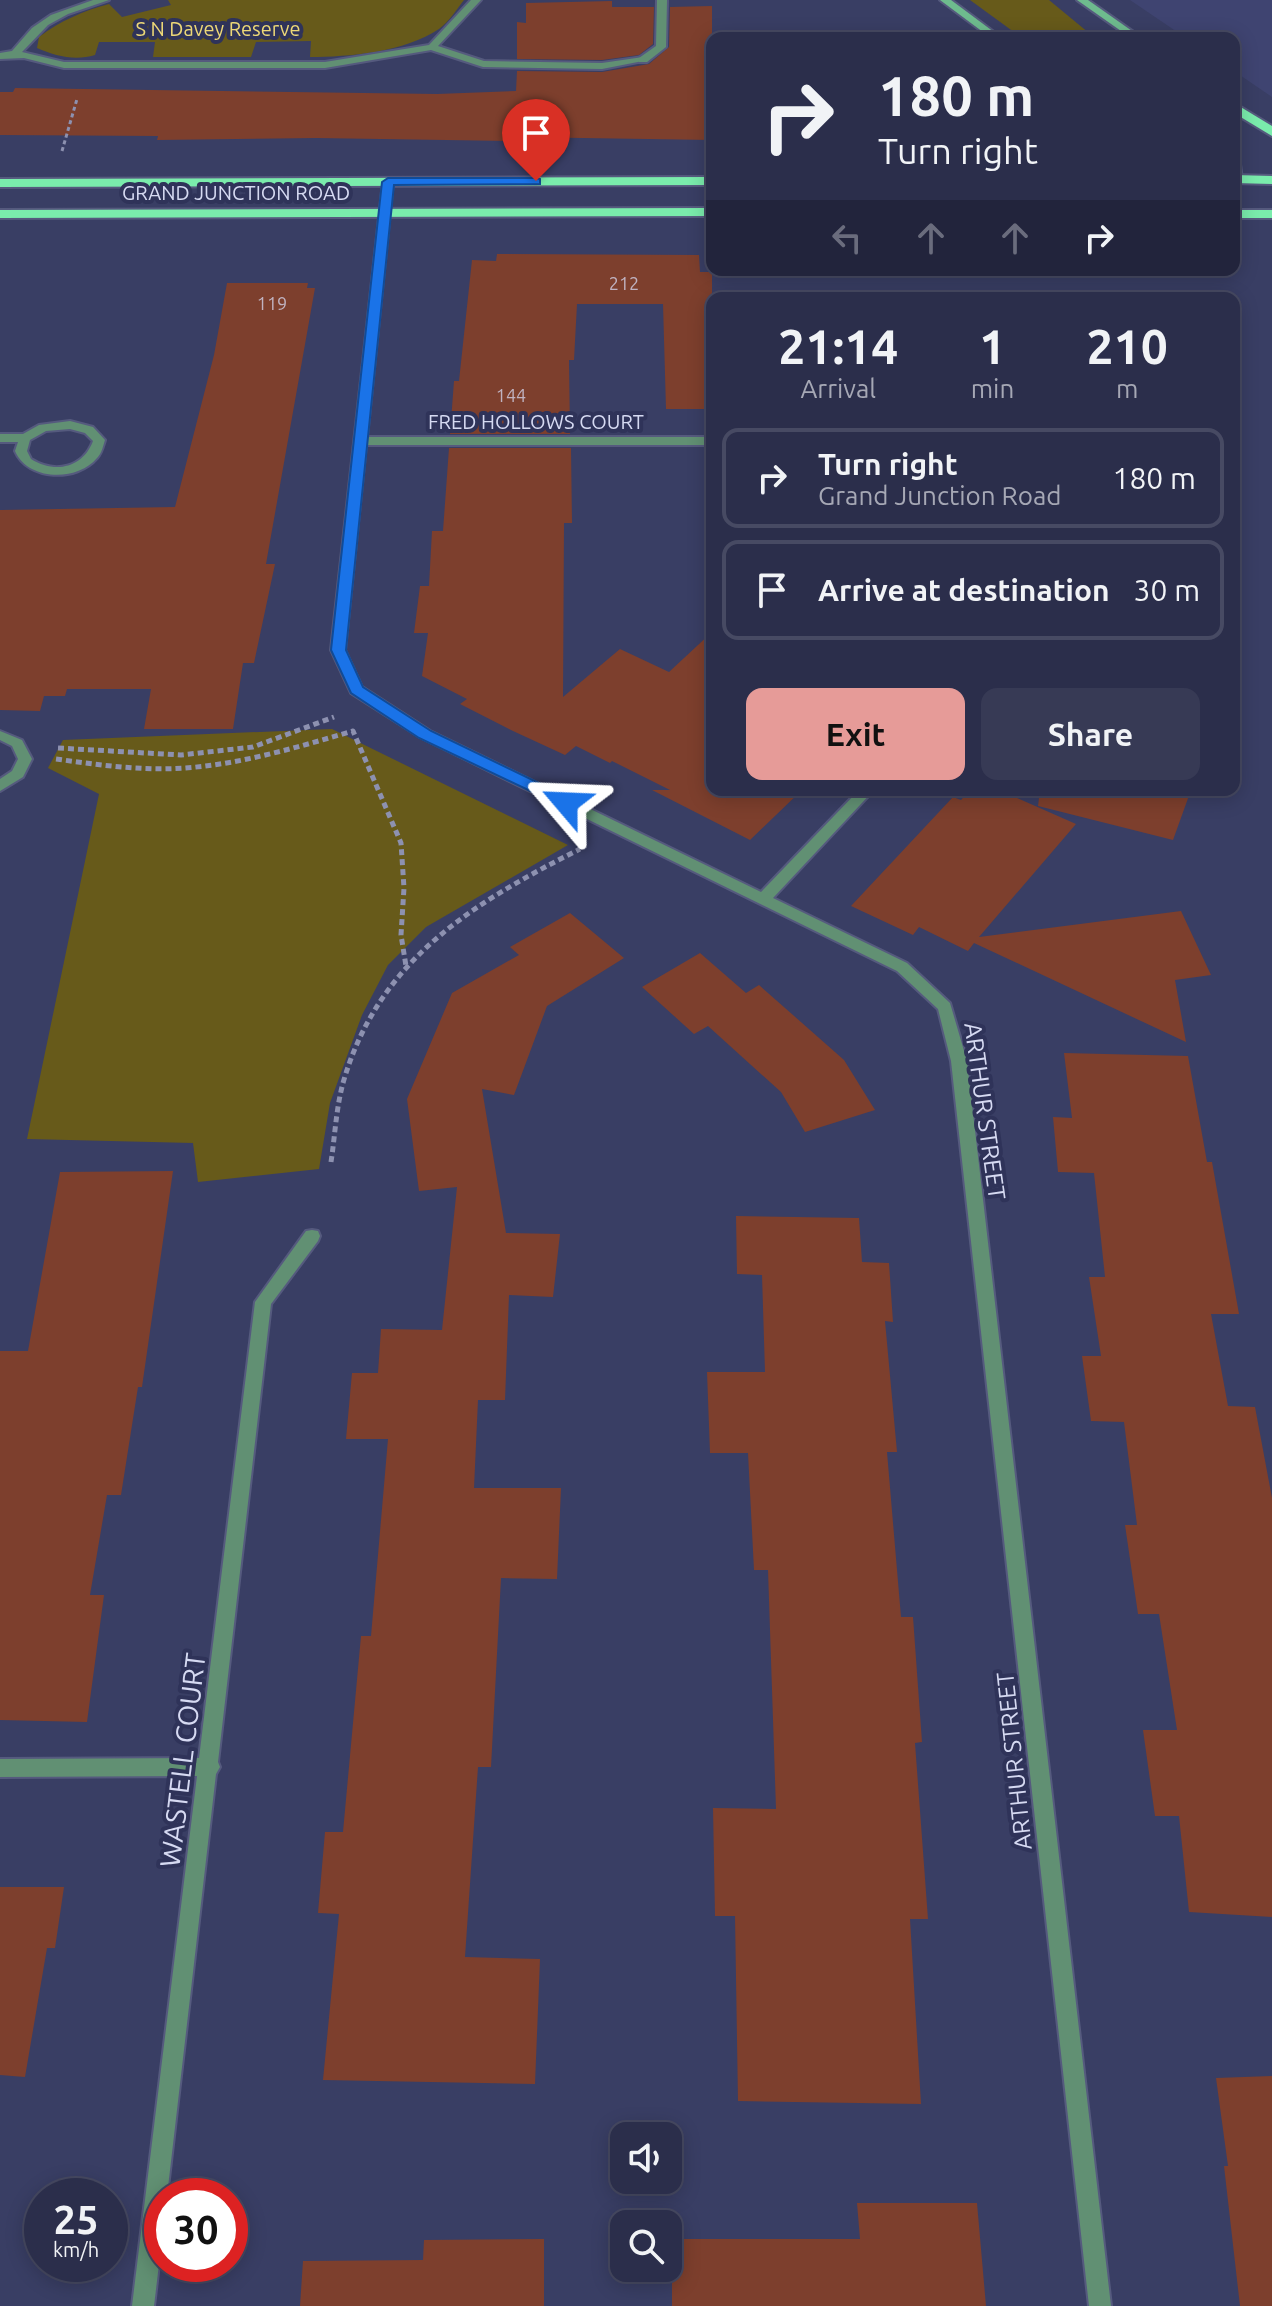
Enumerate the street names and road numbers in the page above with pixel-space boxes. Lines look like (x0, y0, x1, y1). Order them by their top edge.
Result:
street label: GRAND JUNCTION ROAD (122, 181, 350, 204)
street label: FRED HOLLOWS COURT (428, 410, 644, 433)
street label: ARTHUR STREET (959, 1021, 1011, 1201)
street label: WASTELL COURT (153, 1651, 211, 1869)
street label: ARTHUR STREET (991, 1671, 1037, 1851)

